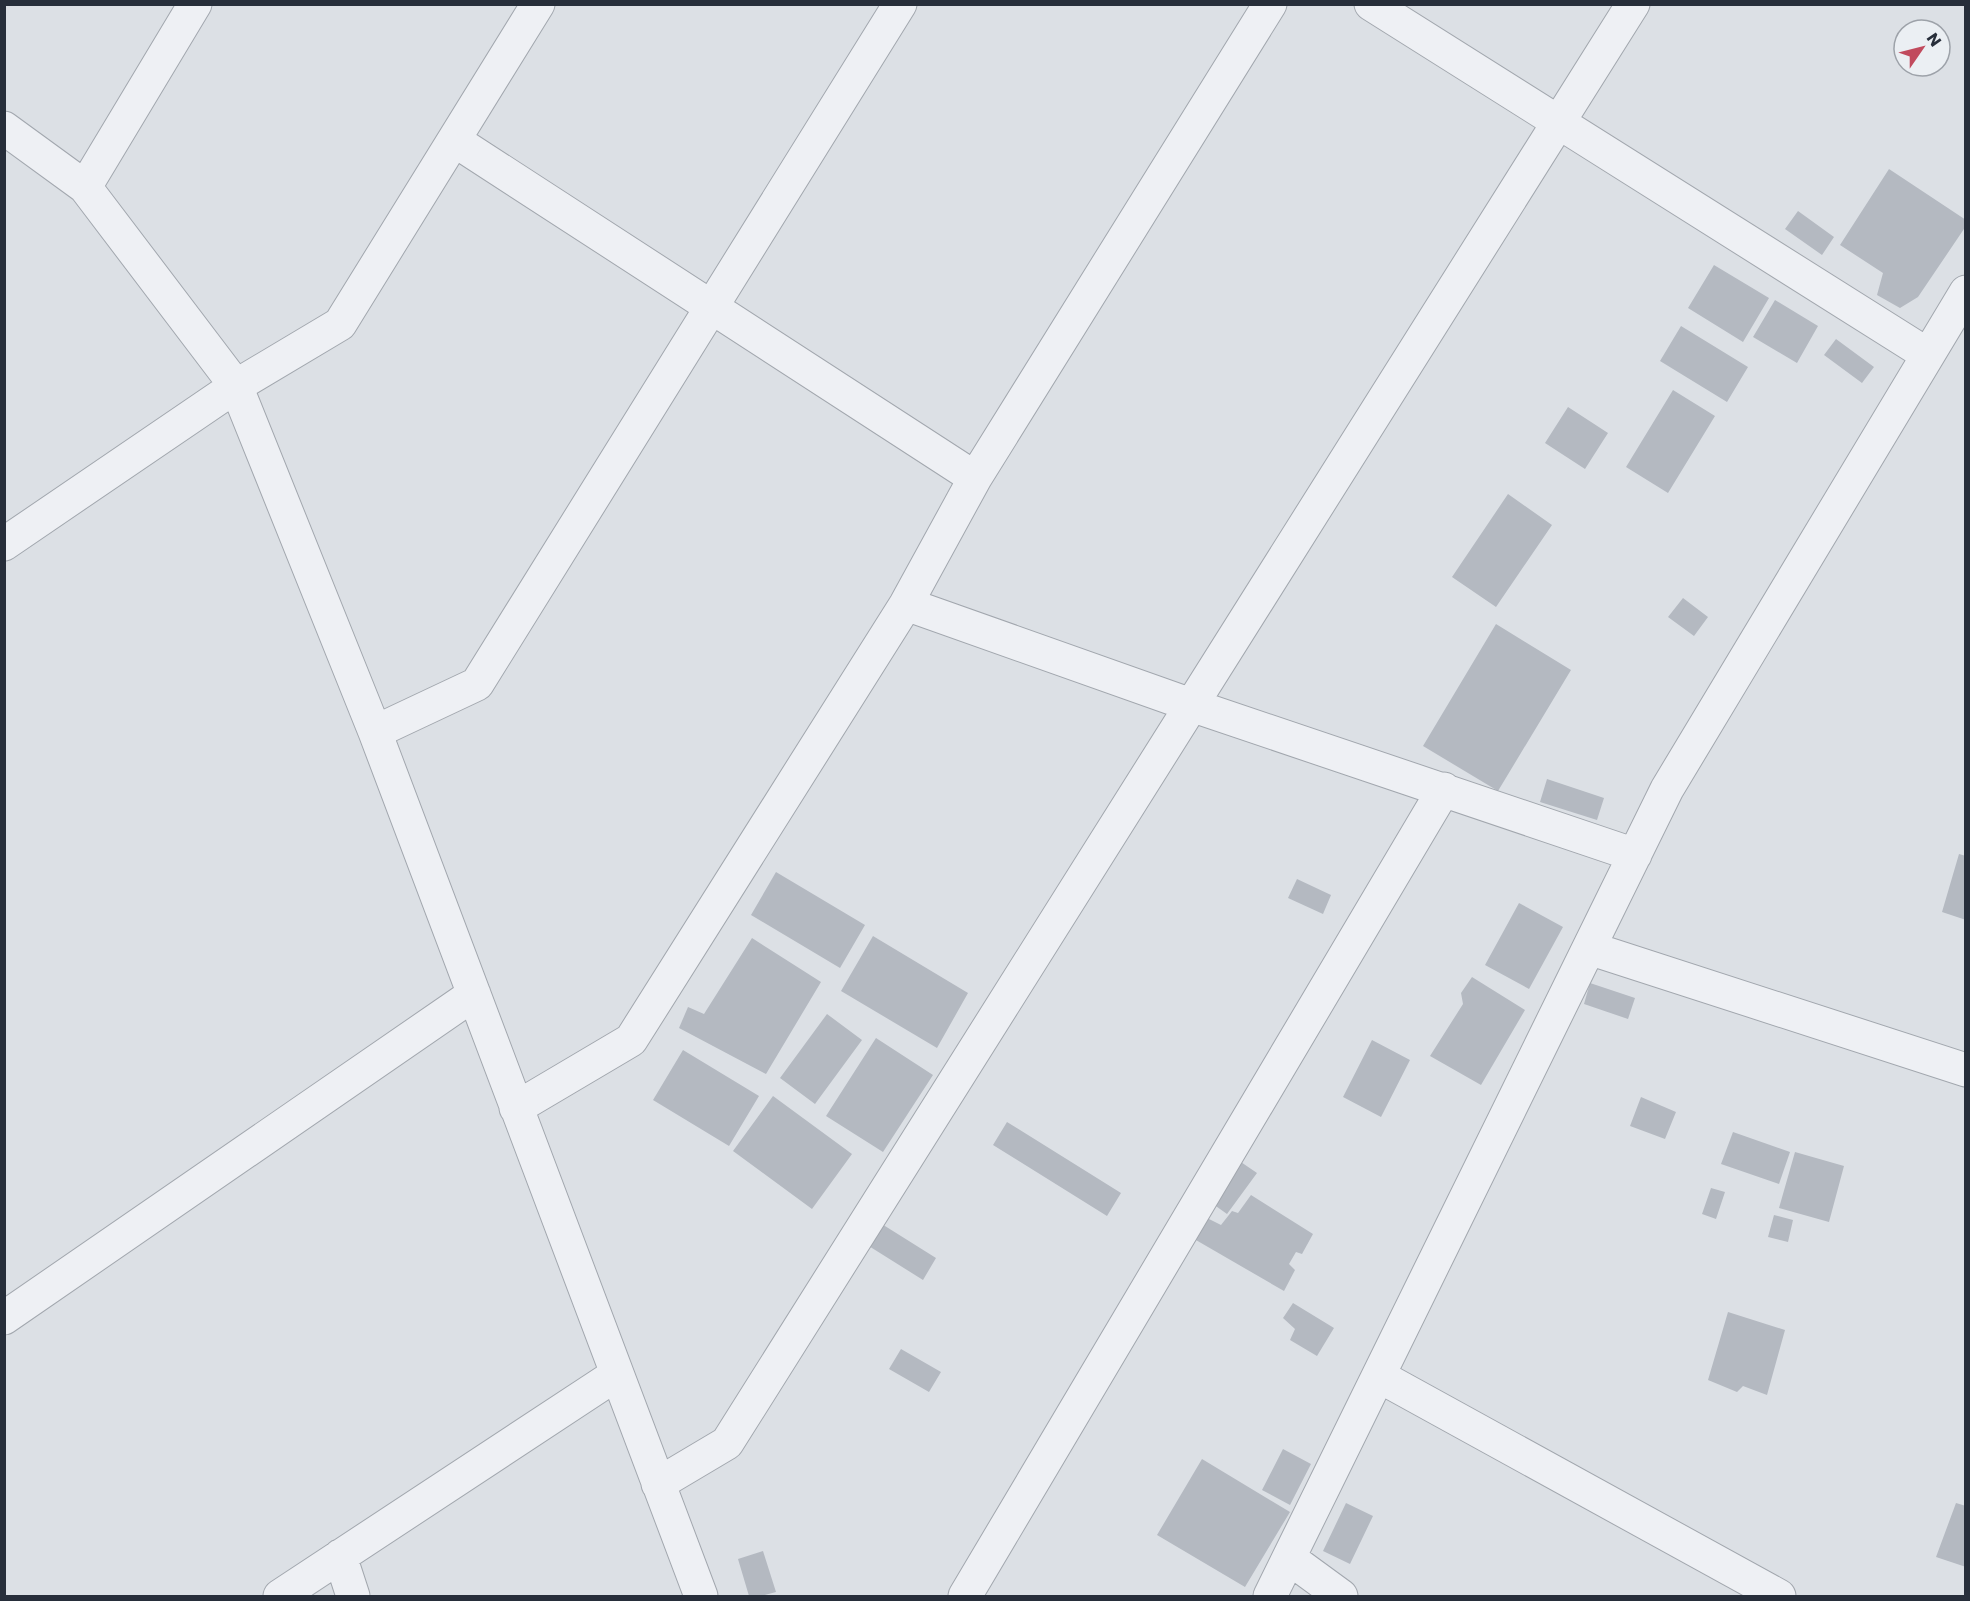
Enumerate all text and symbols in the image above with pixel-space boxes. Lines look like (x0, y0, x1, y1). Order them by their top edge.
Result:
north arrow (1892, 18, 1952, 78)
text: N (1921, 28, 1947, 51)

